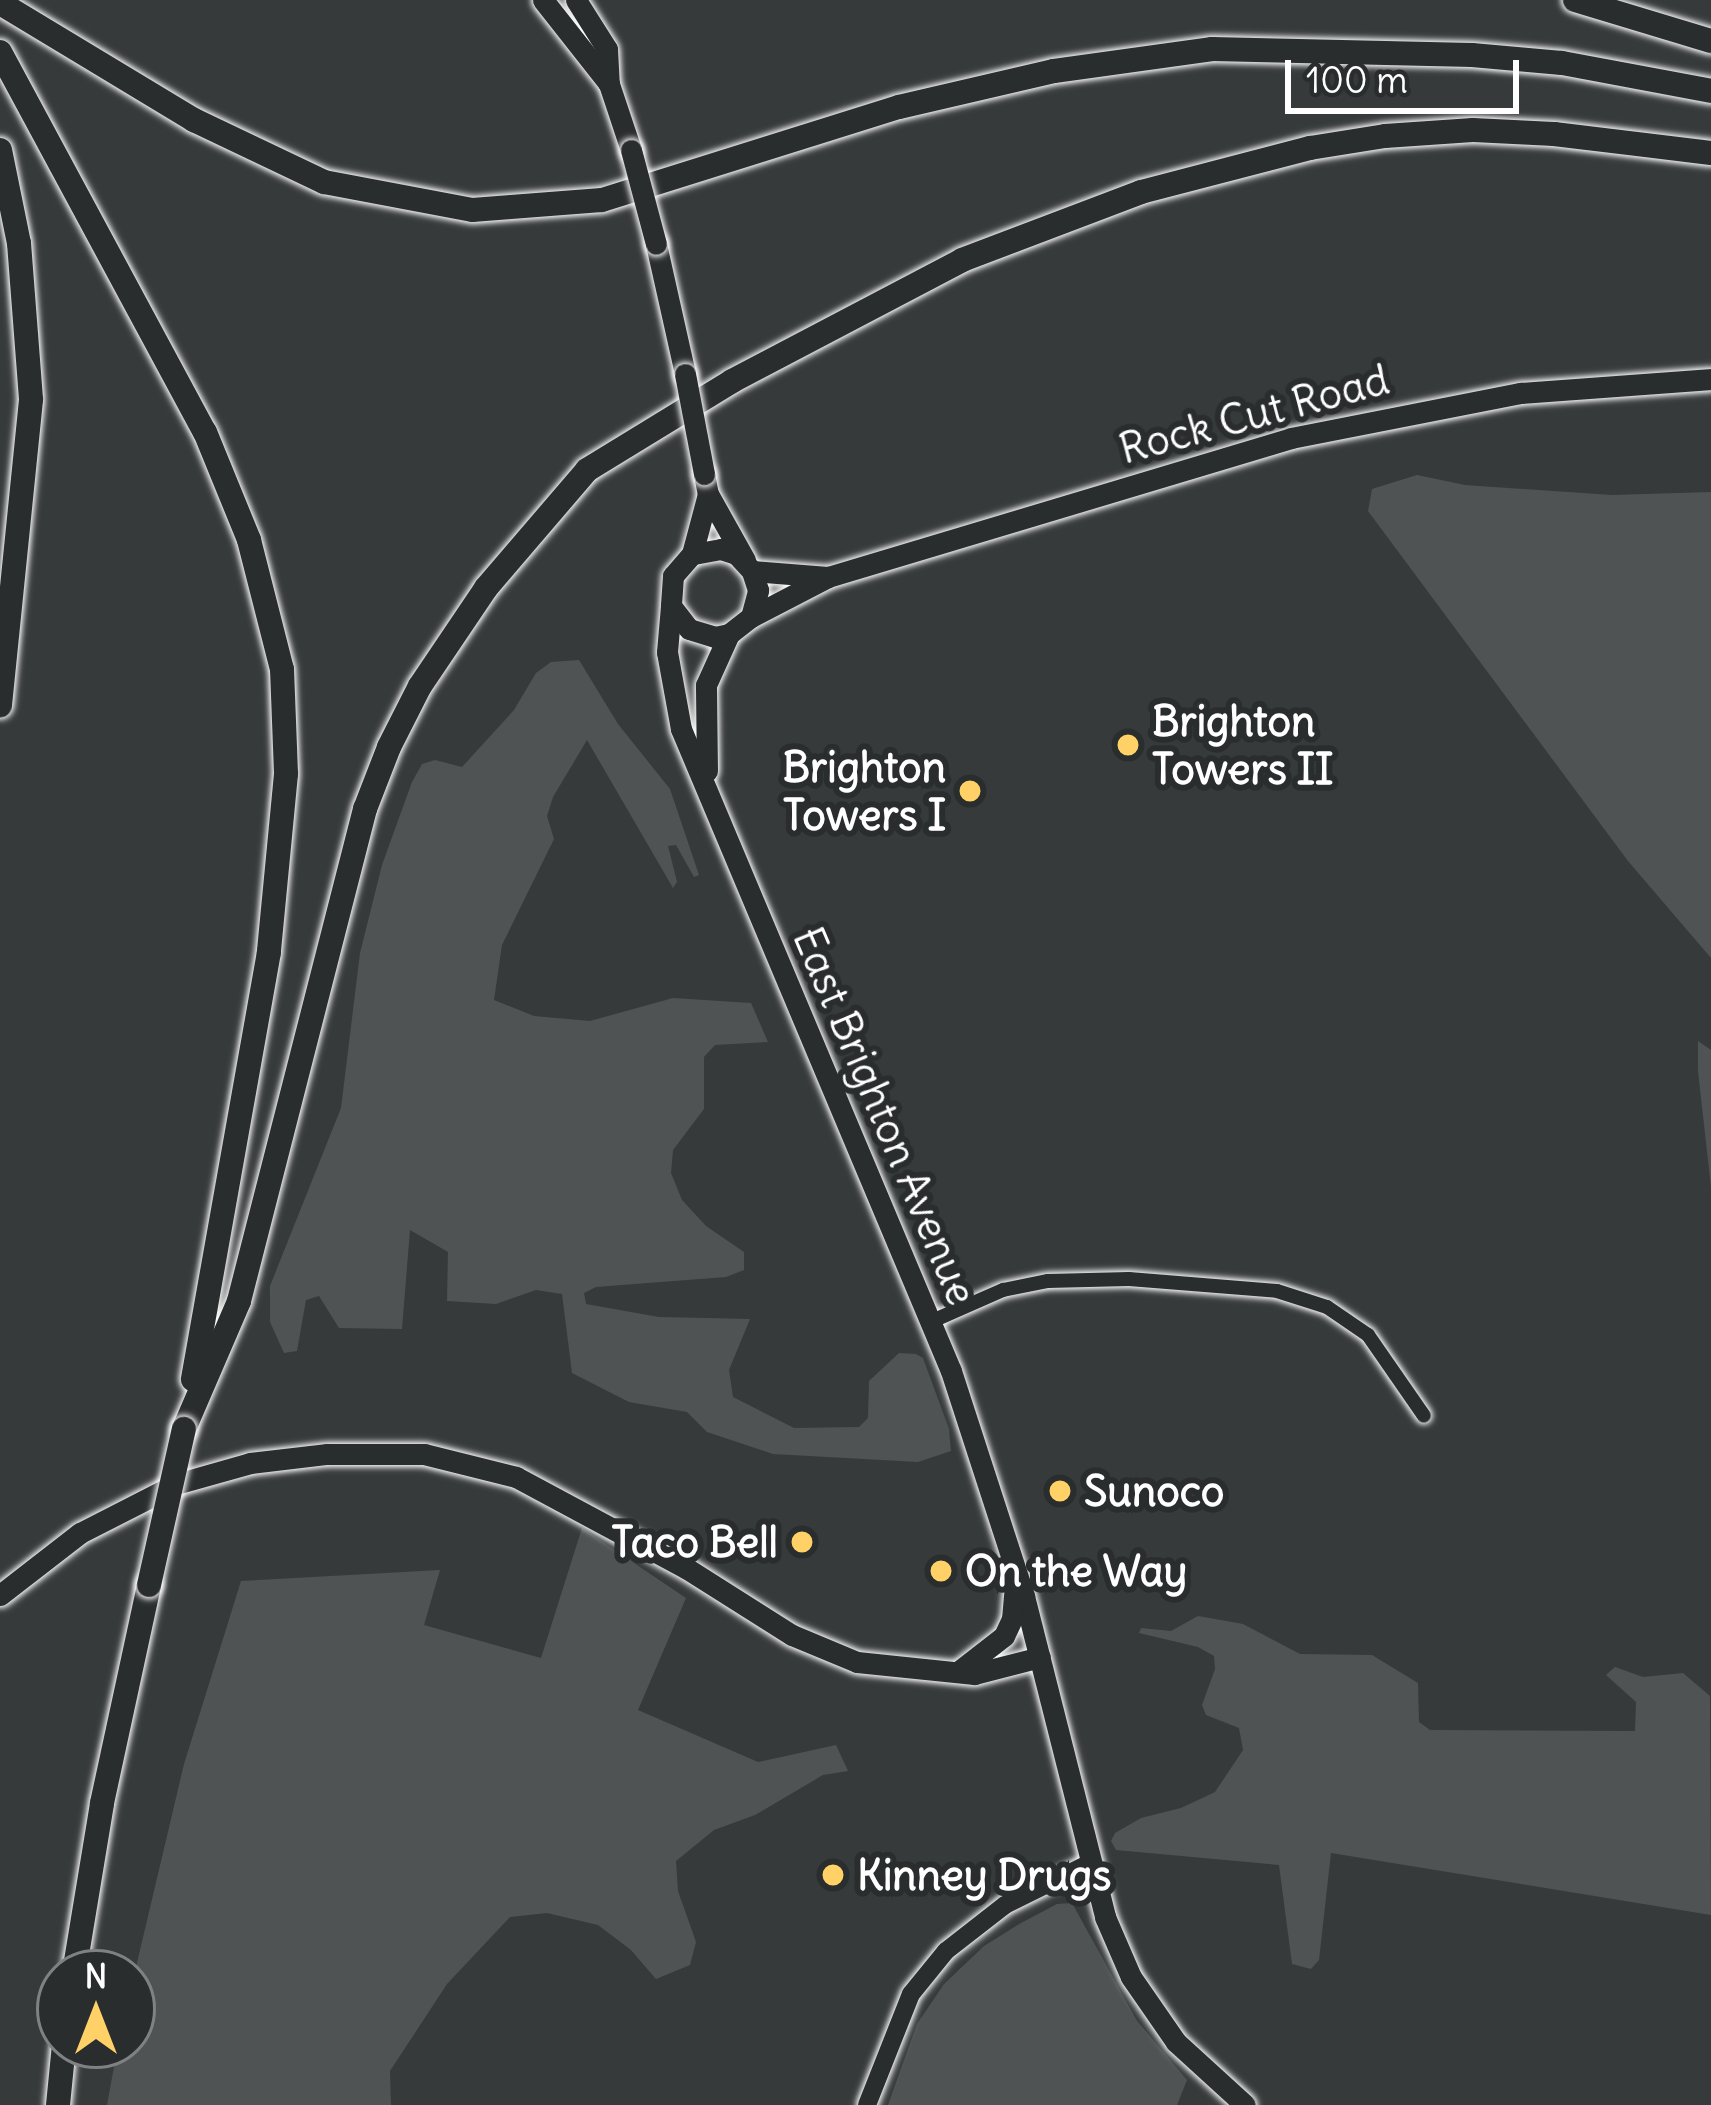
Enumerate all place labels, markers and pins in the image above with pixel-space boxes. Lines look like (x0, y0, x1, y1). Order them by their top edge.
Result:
place label: Brighton Towers II (1152, 696, 1333, 795)
marker: Brighton Towers II (1115, 732, 1141, 758)
place label: Brighton Towers I (783, 742, 946, 840)
marker: Brighton Towers I (957, 778, 983, 804)
place label: Sunoco (1084, 1466, 1224, 1516)
marker: Sunoco (1047, 1478, 1073, 1504)
place label: Taco Bell (611, 1517, 778, 1567)
marker: Taco Bell (789, 1529, 815, 1555)
place label: On the Way (965, 1546, 1187, 1596)
marker: On the Way (928, 1558, 954, 1584)
place label: Kinney Drugs (857, 1850, 1111, 1900)
marker: Kinney Drugs (820, 1862, 846, 1888)

